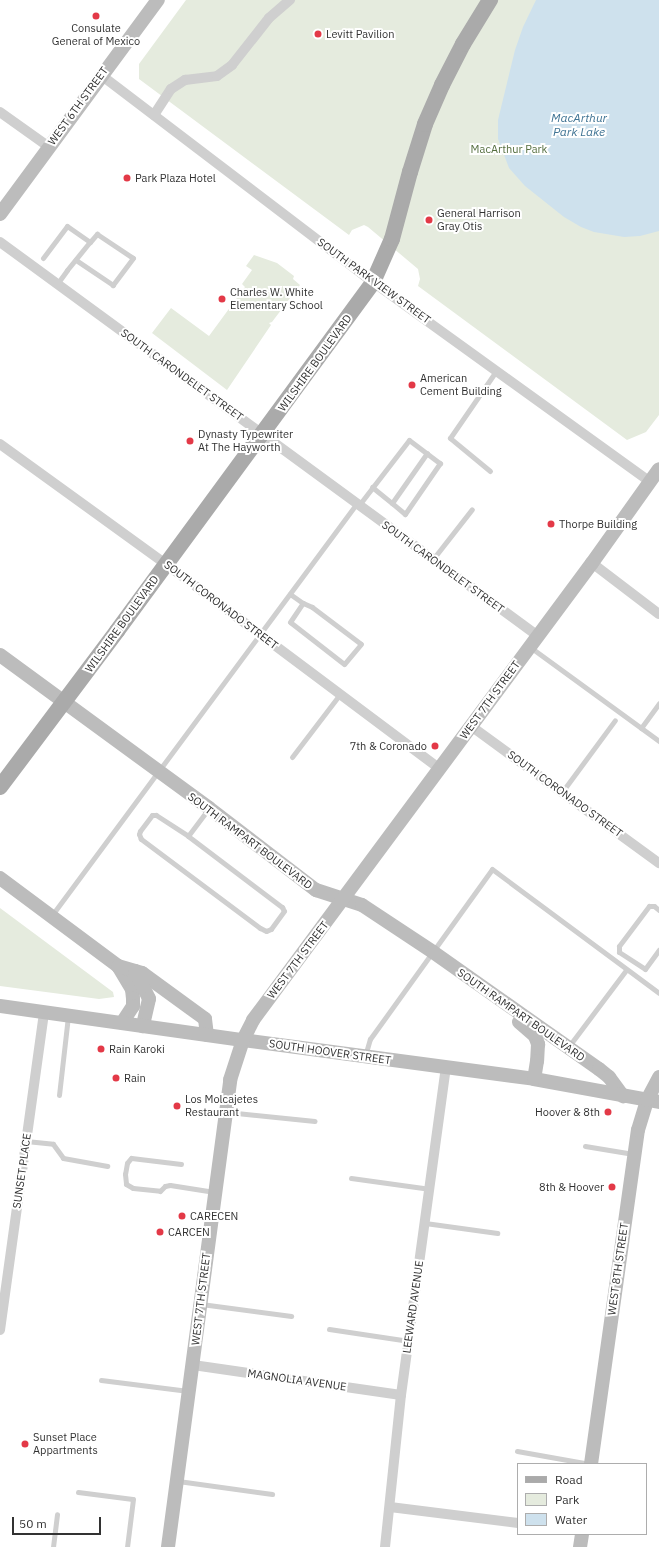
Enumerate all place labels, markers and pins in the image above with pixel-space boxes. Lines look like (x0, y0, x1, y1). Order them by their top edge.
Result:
marker: Consulate General of Mexico (91, 11, 101, 21)
place label: Consulate General of Mexico (52, 22, 140, 48)
place label: Levitt Pavilion (326, 27, 394, 41)
marker: Levitt Pavilion (313, 29, 323, 39)
place label: Park Plaza Hotel (135, 171, 216, 185)
marker: Park Plaza Hotel (122, 173, 132, 183)
place label: General Harrison Gray Otis (437, 207, 521, 233)
marker: General Harrison Gray Otis (424, 215, 434, 225)
place label: Charles W. White Elementary School (230, 286, 323, 312)
marker: Charles W. White Elementary School (217, 294, 227, 304)
place label: American Cement Building (420, 372, 502, 398)
marker: American Cement Building (407, 380, 417, 390)
place label: Dynasty Typewriter At The Hayworth (198, 428, 293, 454)
marker: Dynasty Typewriter At The Hayworth (185, 436, 195, 446)
place label: Thorpe Building (559, 517, 637, 531)
marker: Thorpe Building (546, 519, 556, 529)
place label: 7th & Coronado (350, 739, 427, 753)
marker: 7th & Coronado (430, 741, 440, 751)
place label: Rain Karoki (109, 1042, 165, 1056)
marker: Rain Karoki (96, 1044, 106, 1054)
place label: Rain (124, 1071, 146, 1085)
marker: Rain (111, 1073, 121, 1083)
place label: Los Molcajetes Restaurant (185, 1093, 258, 1119)
marker: Los Molcajetes Restaurant (172, 1101, 182, 1111)
place label: Hoover & 8th (535, 1105, 600, 1119)
marker: Hoover & 8th (603, 1107, 613, 1117)
place label: 8th & Hoover (539, 1180, 604, 1194)
marker: 8th & Hoover (607, 1182, 617, 1192)
place label: CARECEN (190, 1209, 238, 1223)
marker: CARECEN (177, 1211, 187, 1221)
place label: CARCEN (168, 1225, 210, 1239)
marker: CARCEN (155, 1227, 165, 1237)
place label: Sunset Place Appartments (33, 1431, 98, 1457)
marker: Sunset Place Appartments (20, 1439, 30, 1449)

